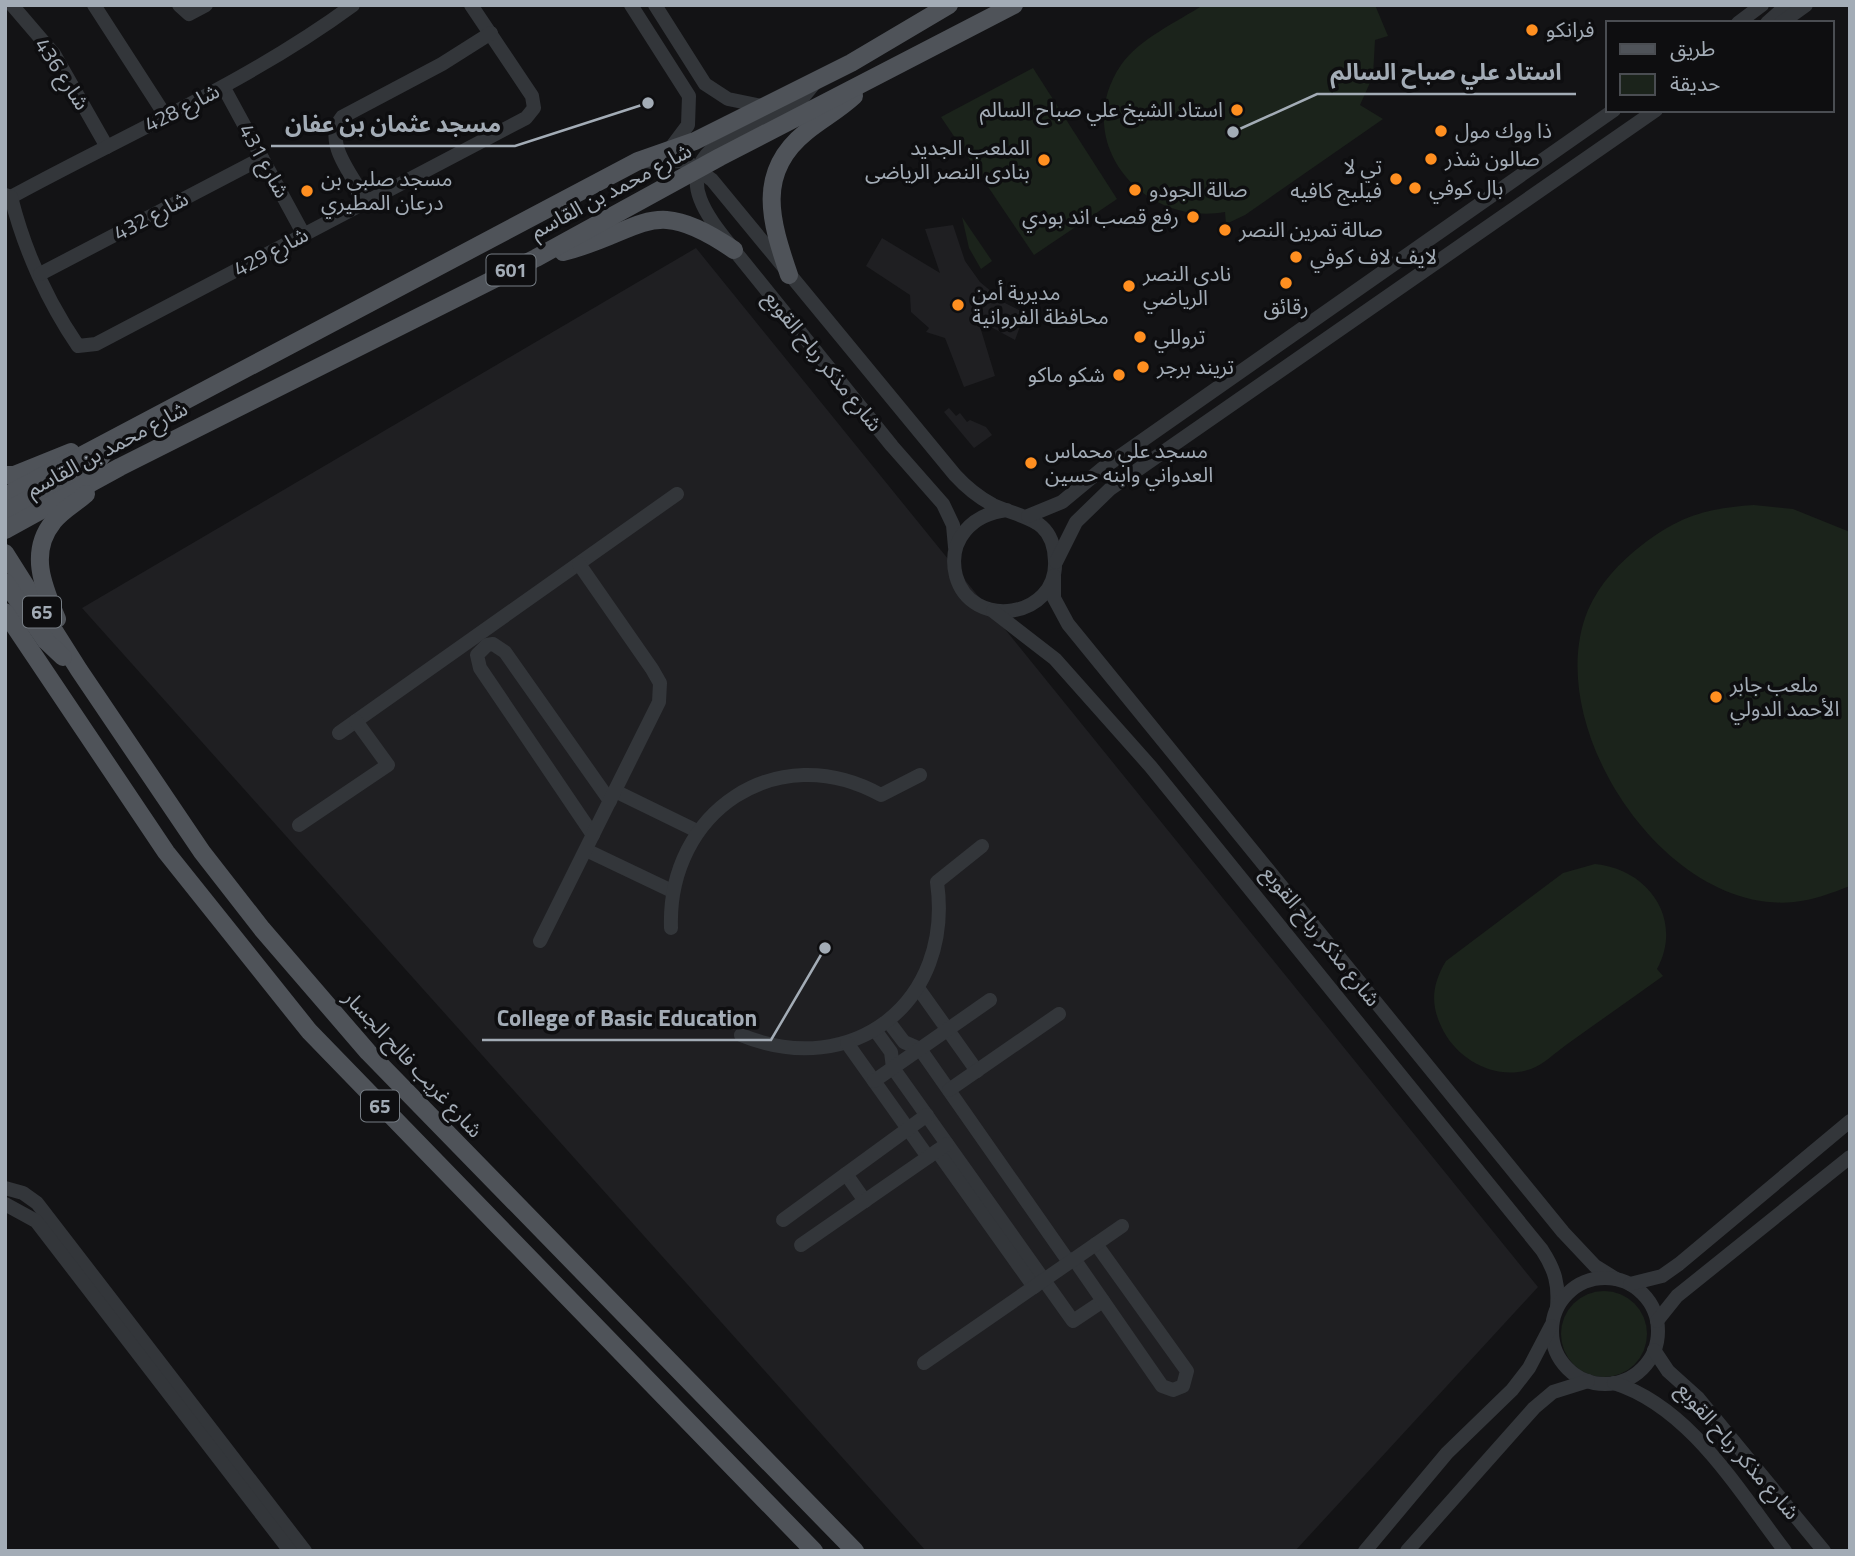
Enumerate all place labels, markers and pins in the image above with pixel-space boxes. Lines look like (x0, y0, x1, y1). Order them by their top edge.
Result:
place label: فرانكو (1546, 13, 1594, 45)
marker: فرانكو (1524, 22, 1540, 38)
callout: استاد علي صباح السالم (1317, 50, 1576, 94)
place label: استاد الشيخ علي صباح السالم (980, 93, 1223, 126)
callout: مسجد عثمان بن عفان (271, 102, 515, 146)
marker: استاد الشيخ علي صباح السالم (1229, 102, 1245, 118)
place label: ذا ووك مول (1455, 114, 1552, 146)
marker: ذا ووك مول (1433, 123, 1449, 139)
place label: الملعب الجديد بنادى النصر الرياضى (865, 131, 1030, 187)
place label: صالون شذر (1444, 142, 1540, 174)
place label: تي لا فيليج كافيه (1290, 150, 1382, 206)
marker: صالون شذر (1423, 151, 1439, 167)
marker: الملعب الجديد بنادى النصر الرياضى (1036, 152, 1052, 168)
place label: مسجد صلبي بن درعان المطيري (321, 162, 453, 219)
marker: تي لا فيليج كافيه (1388, 171, 1404, 187)
place label: بال كوفي (1429, 171, 1503, 204)
place label: صالة الجودو (1149, 173, 1248, 205)
marker: بال كوفي (1407, 180, 1423, 196)
marker: صالة الجودو (1127, 182, 1143, 198)
marker: مسجد صلبي بن درعان المطيري (299, 183, 315, 199)
place label: رفع قصب اند بودي (1022, 200, 1179, 233)
marker: رفع قصب اند بودي (1185, 209, 1201, 225)
place label: صالة تمرين النصر (1238, 213, 1383, 245)
marker: صالة تمرين النصر (1217, 222, 1233, 238)
place label: لايف لاف كوفي (1310, 240, 1437, 273)
marker: لايف لاف كوفي (1288, 249, 1304, 265)
place label: نادي النصر الرياضي (1142, 257, 1231, 314)
marker: رقائق (1278, 275, 1294, 291)
place label: مديرية أمن محافظة الفروانية (972, 276, 1109, 332)
marker: نادي النصر الرياضي (1121, 278, 1137, 294)
place label: رقائق (1263, 290, 1309, 322)
marker: مديرية أمن محافظة الفروانية (950, 297, 966, 313)
place label: تروللي (1154, 320, 1205, 353)
marker: تروللي (1132, 329, 1148, 345)
place label: تريند برجر (1156, 350, 1234, 382)
place label: شكو ماكو (1028, 358, 1105, 390)
marker: تريند برجر (1135, 359, 1151, 375)
marker: شكو ماكو (1111, 367, 1127, 383)
place label: مسجد علي محماس العدواني وابنه حسين (1045, 434, 1213, 491)
marker: مسجد علي محماس العدواني وابنه حسين (1023, 455, 1039, 471)
place label: ملعب جابر الأحمد الدولي (1729, 668, 1839, 725)
marker: ملعب جابر الأحمد الدولي (1708, 689, 1724, 705)
callout: College of Basic Education (482, 996, 771, 1040)

